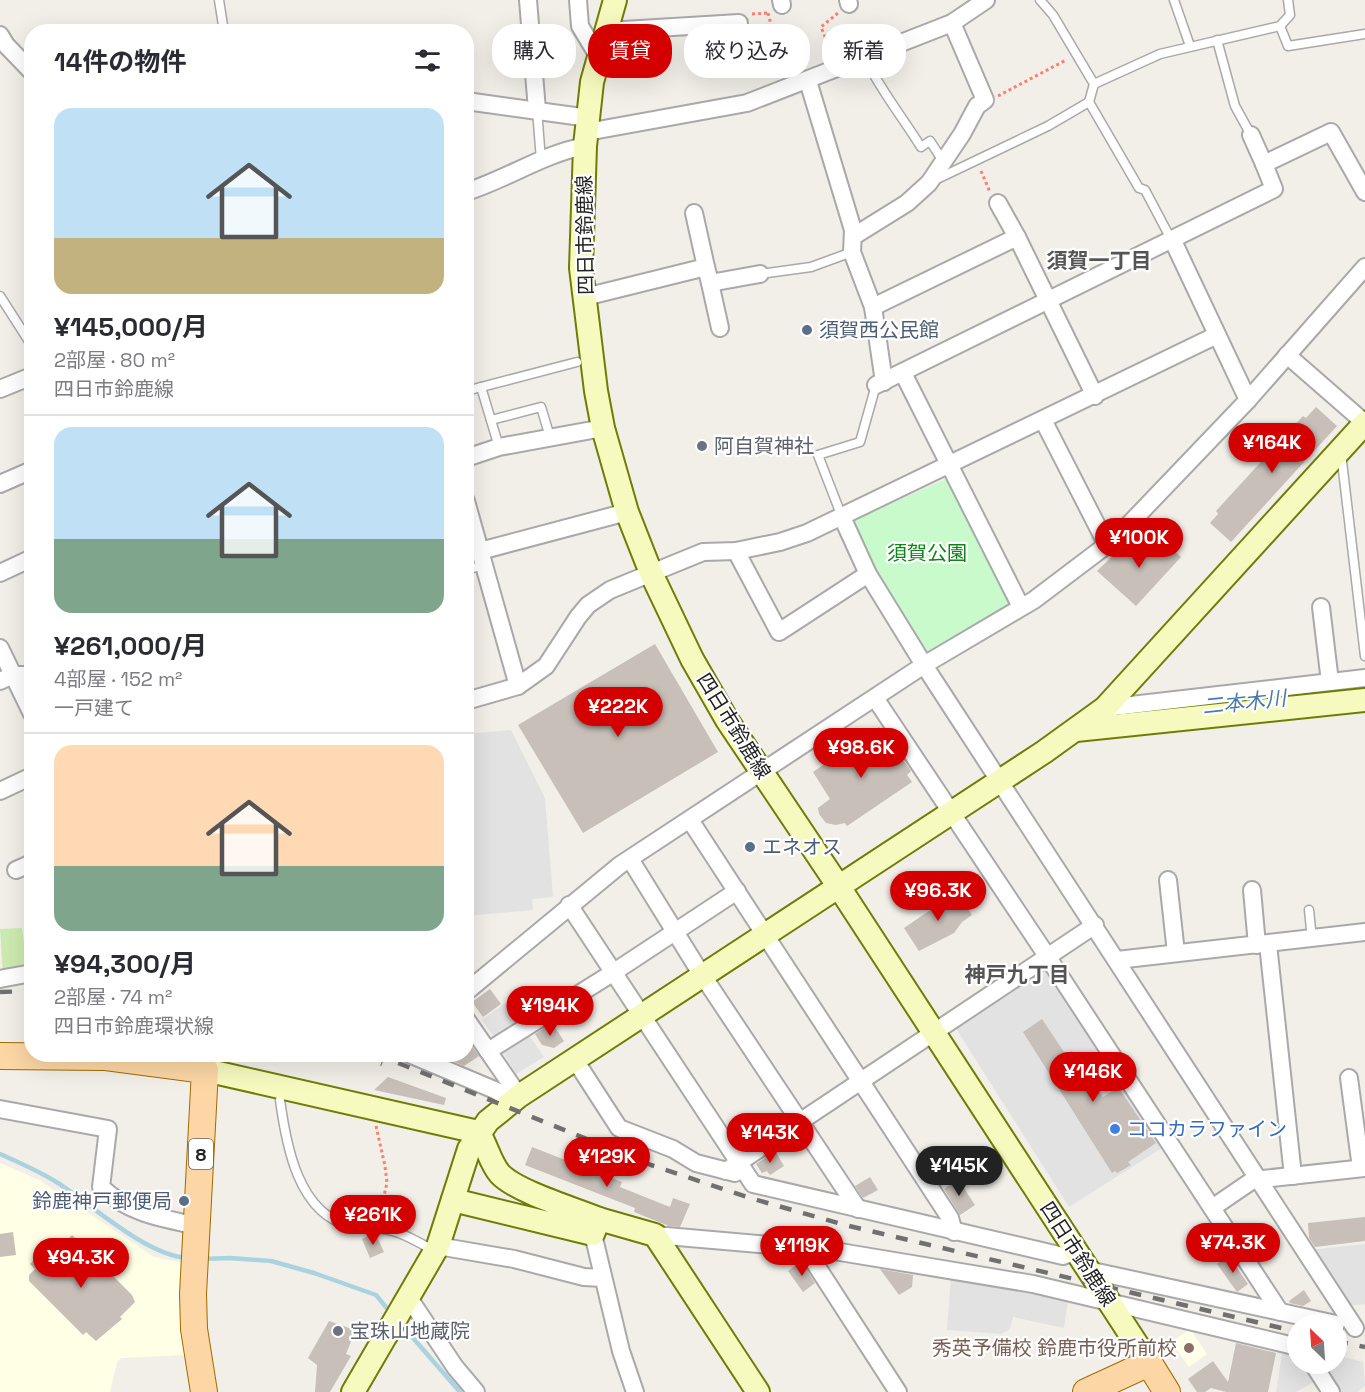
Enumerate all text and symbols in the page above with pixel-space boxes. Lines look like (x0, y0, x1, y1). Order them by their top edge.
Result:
chip: 購入 (492, 24, 576, 78)
chip: 賃貸 (588, 24, 672, 78)
chip: 絞り込み (684, 24, 810, 78)
chip: 新着 (822, 24, 906, 78)
icon: filters (411, 44, 444, 77)
text: 14件の物件 (54, 45, 186, 79)
icon: home (195, 147, 303, 255)
street label: 四日市鈴鹿線 (571, 175, 599, 295)
district label: 須賀一丁目 (1047, 247, 1152, 274)
text: ¥145,000/月 (54, 310, 208, 344)
place label: 須賀西公民館 (819, 317, 939, 343)
marker: 須賀西公民館 (800, 323, 814, 337)
text: 2部屋 · 80 m² (54, 347, 175, 373)
text: 四日市鈴鹿線 (54, 376, 174, 402)
pin: ¥164K (1230, 423, 1314, 474)
text: ¥164K (1242, 429, 1302, 455)
place label: 阿自賀神社 (714, 433, 814, 459)
marker: 阿自賀神社 (695, 439, 709, 453)
icon: home (195, 466, 303, 574)
pin: ¥100K (1097, 518, 1181, 569)
text: ¥100K (1109, 524, 1169, 550)
park label: 須賀公園 (887, 540, 967, 566)
text: ¥261,000/月 (54, 629, 207, 663)
text: 4部屋 · 152 m² (54, 666, 182, 692)
street label: 四日市鈴鹿線 (691, 668, 777, 784)
water label: 二本木川 (1201, 684, 1289, 720)
pin: ¥222K (576, 687, 660, 738)
text: ¥222K (588, 693, 648, 719)
text: 一戸建て (54, 695, 134, 721)
pin: ¥98.6K (812, 728, 910, 779)
text: ¥98.6K (827, 734, 895, 760)
icon: home (195, 784, 303, 892)
place label: エネオス (762, 834, 842, 860)
marker: エネオス (743, 840, 757, 854)
pin: ¥96.3K (889, 871, 987, 922)
text: ¥96.3K (904, 877, 972, 903)
text: ¥94,300/月 (54, 947, 196, 981)
district label: 神戸九丁目 (965, 961, 1070, 988)
text: 2部屋 · 74 m² (54, 984, 172, 1010)
pin: ¥194K (508, 986, 592, 1037)
text: ¥194K (520, 992, 580, 1018)
text: 四日市鈴鹿環状線 (54, 1013, 214, 1039)
pin: ¥146K (1051, 1052, 1135, 1103)
text: ¥146K (1063, 1058, 1123, 1084)
pin: ¥143K (728, 1113, 812, 1164)
place label: ココカラファイン (1127, 1116, 1287, 1142)
text: ¥143K (741, 1119, 799, 1145)
marker: ココカラファイン (1108, 1122, 1122, 1136)
pin: ¥129K (565, 1137, 649, 1188)
road number: 8 (189, 1139, 213, 1169)
text: ¥129K (578, 1143, 636, 1169)
pin: ¥145K (917, 1146, 1001, 1197)
text: ¥145K (930, 1152, 988, 1178)
place label: 鈴鹿神戸郵便局 (32, 1188, 172, 1214)
marker: 鈴鹿神戸郵便局 (177, 1194, 191, 1208)
pin: ¥261K (331, 1195, 415, 1246)
street label: 四日市鈴鹿線 (1034, 1197, 1122, 1311)
text: ¥261K (344, 1201, 402, 1227)
pin: ¥74.3K (1184, 1223, 1282, 1274)
pin: ¥119K (760, 1226, 844, 1277)
text: ¥74.3K (1200, 1229, 1266, 1255)
text: ¥119K (774, 1232, 830, 1258)
pin: ¥94.3K (32, 1238, 130, 1289)
text: ¥94.3K (47, 1244, 115, 1270)
north arrow (1287, 1314, 1347, 1374)
map controls (1287, 1314, 1347, 1374)
place label: 宝珠山地蔵院 (350, 1318, 470, 1344)
marker: 宝珠山地蔵院 (331, 1324, 345, 1338)
place label: 秀英予備校 鈴鹿市役所前校 (932, 1335, 1177, 1361)
marker: 秀英予備校 鈴鹿市役所前校 (1182, 1341, 1196, 1355)

